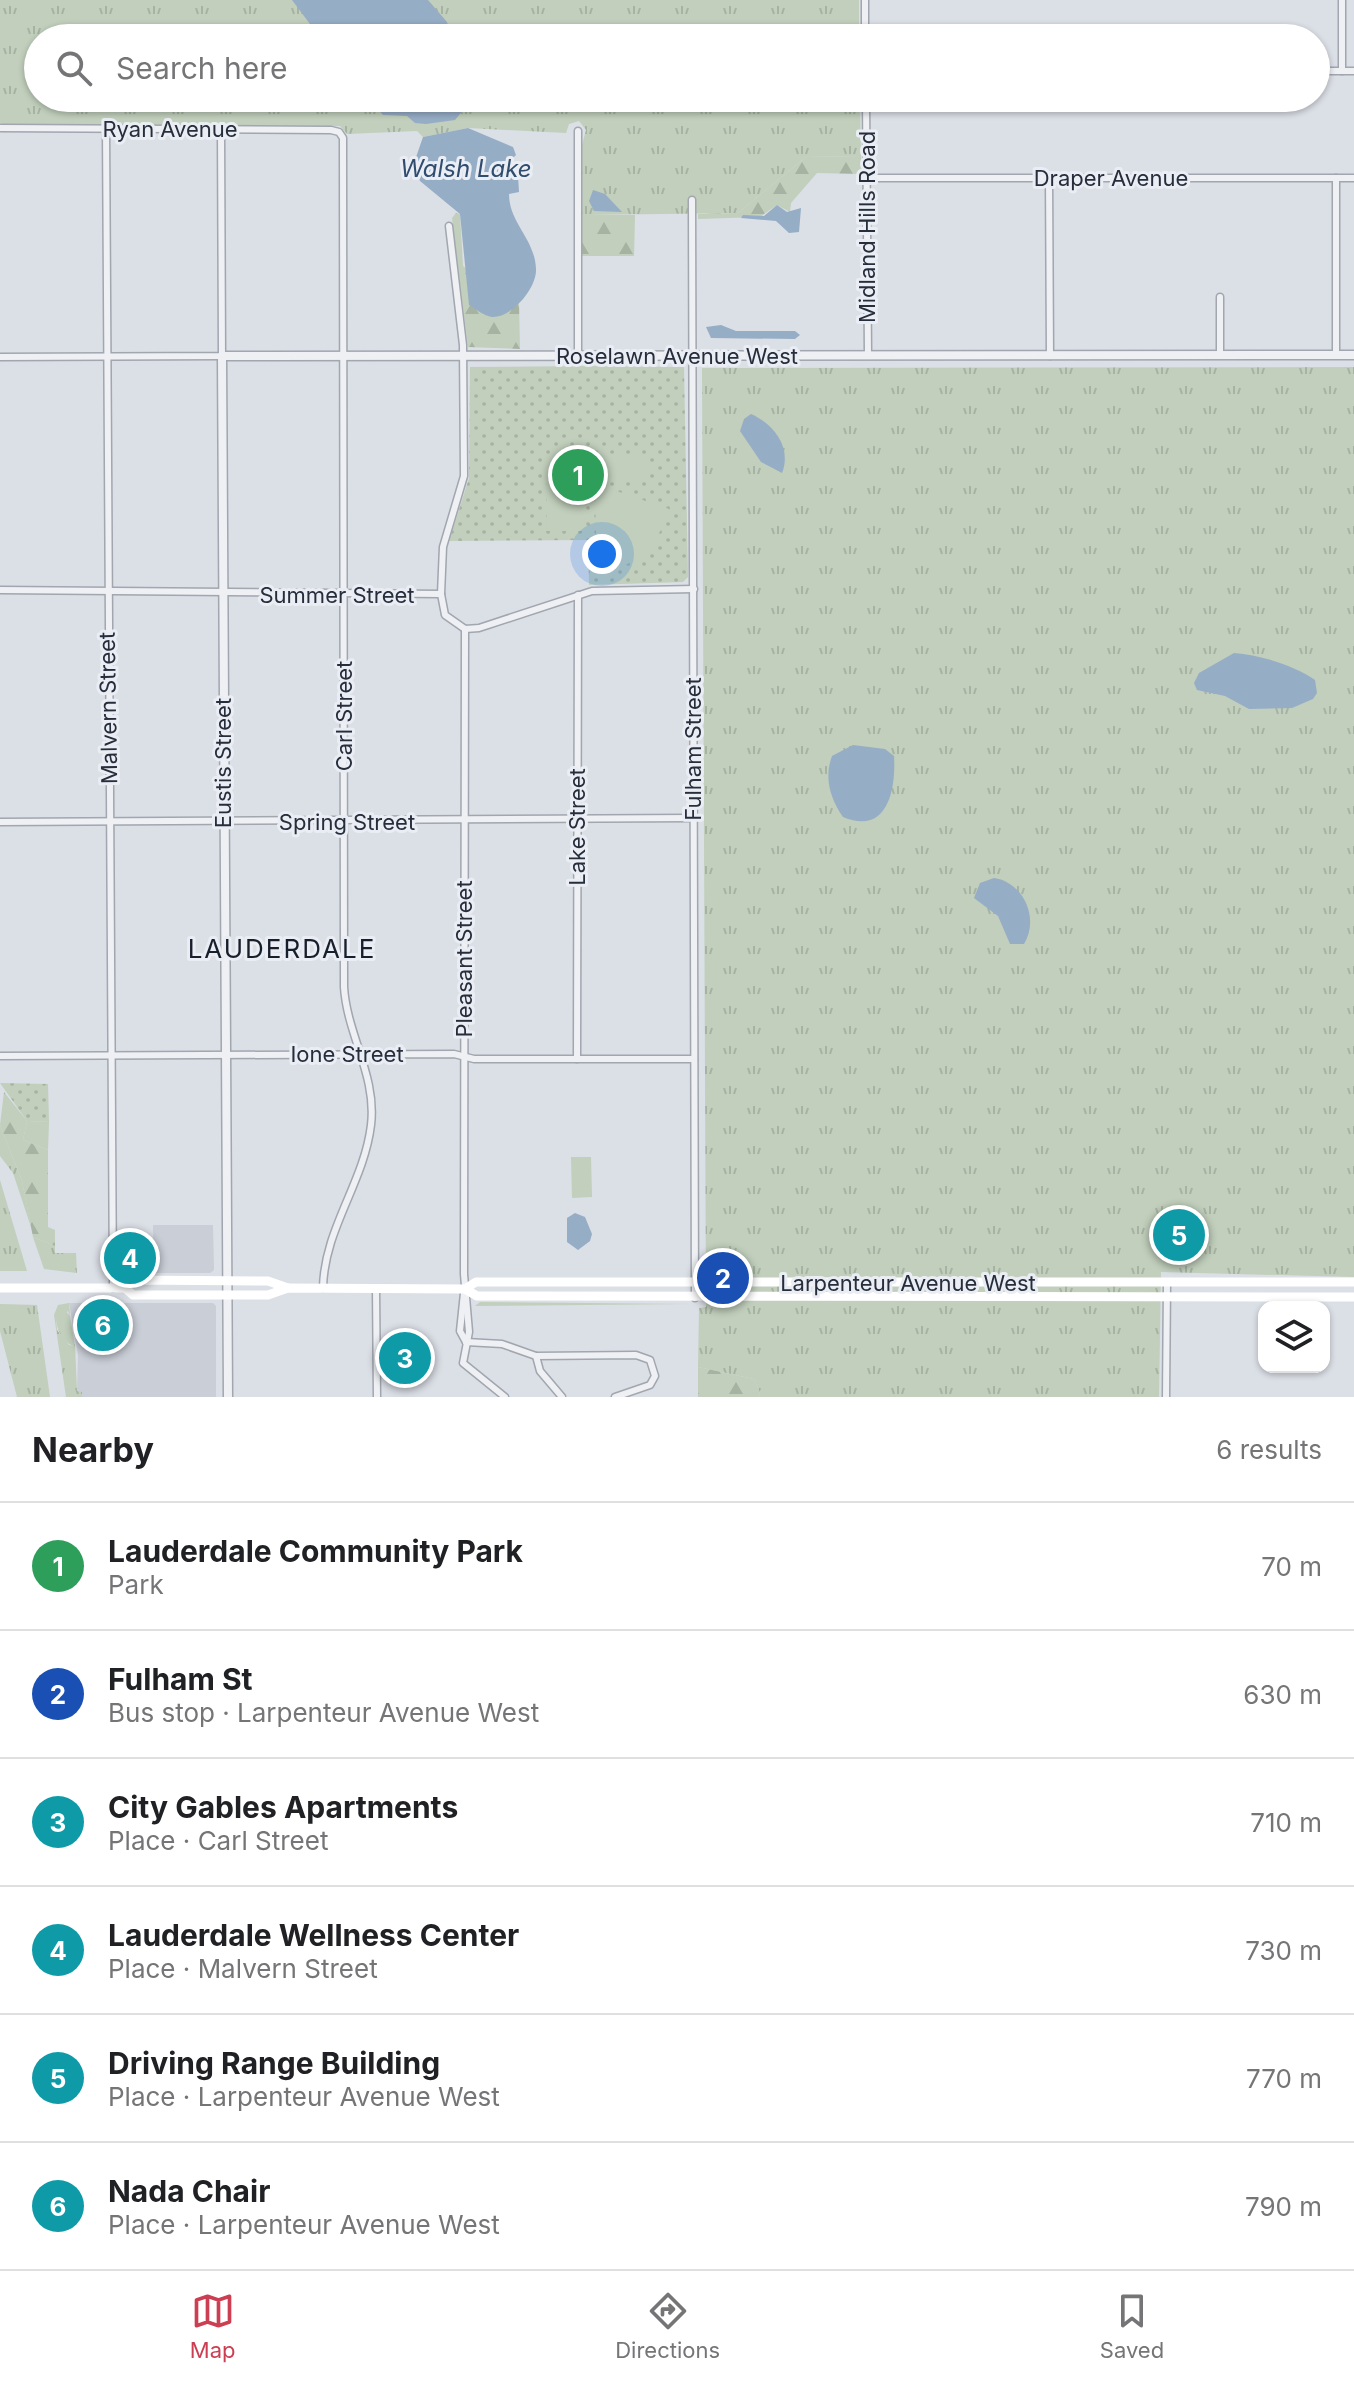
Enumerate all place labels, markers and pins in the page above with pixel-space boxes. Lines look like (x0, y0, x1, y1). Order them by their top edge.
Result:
pin: 1 (552, 445, 604, 505)
pin: 5 (1153, 1205, 1205, 1265)
pin: 4 (104, 1228, 156, 1288)
pin: 2 (697, 1248, 749, 1308)
pin: 6 (77, 1295, 129, 1355)
pin: 3 (379, 1328, 431, 1388)

